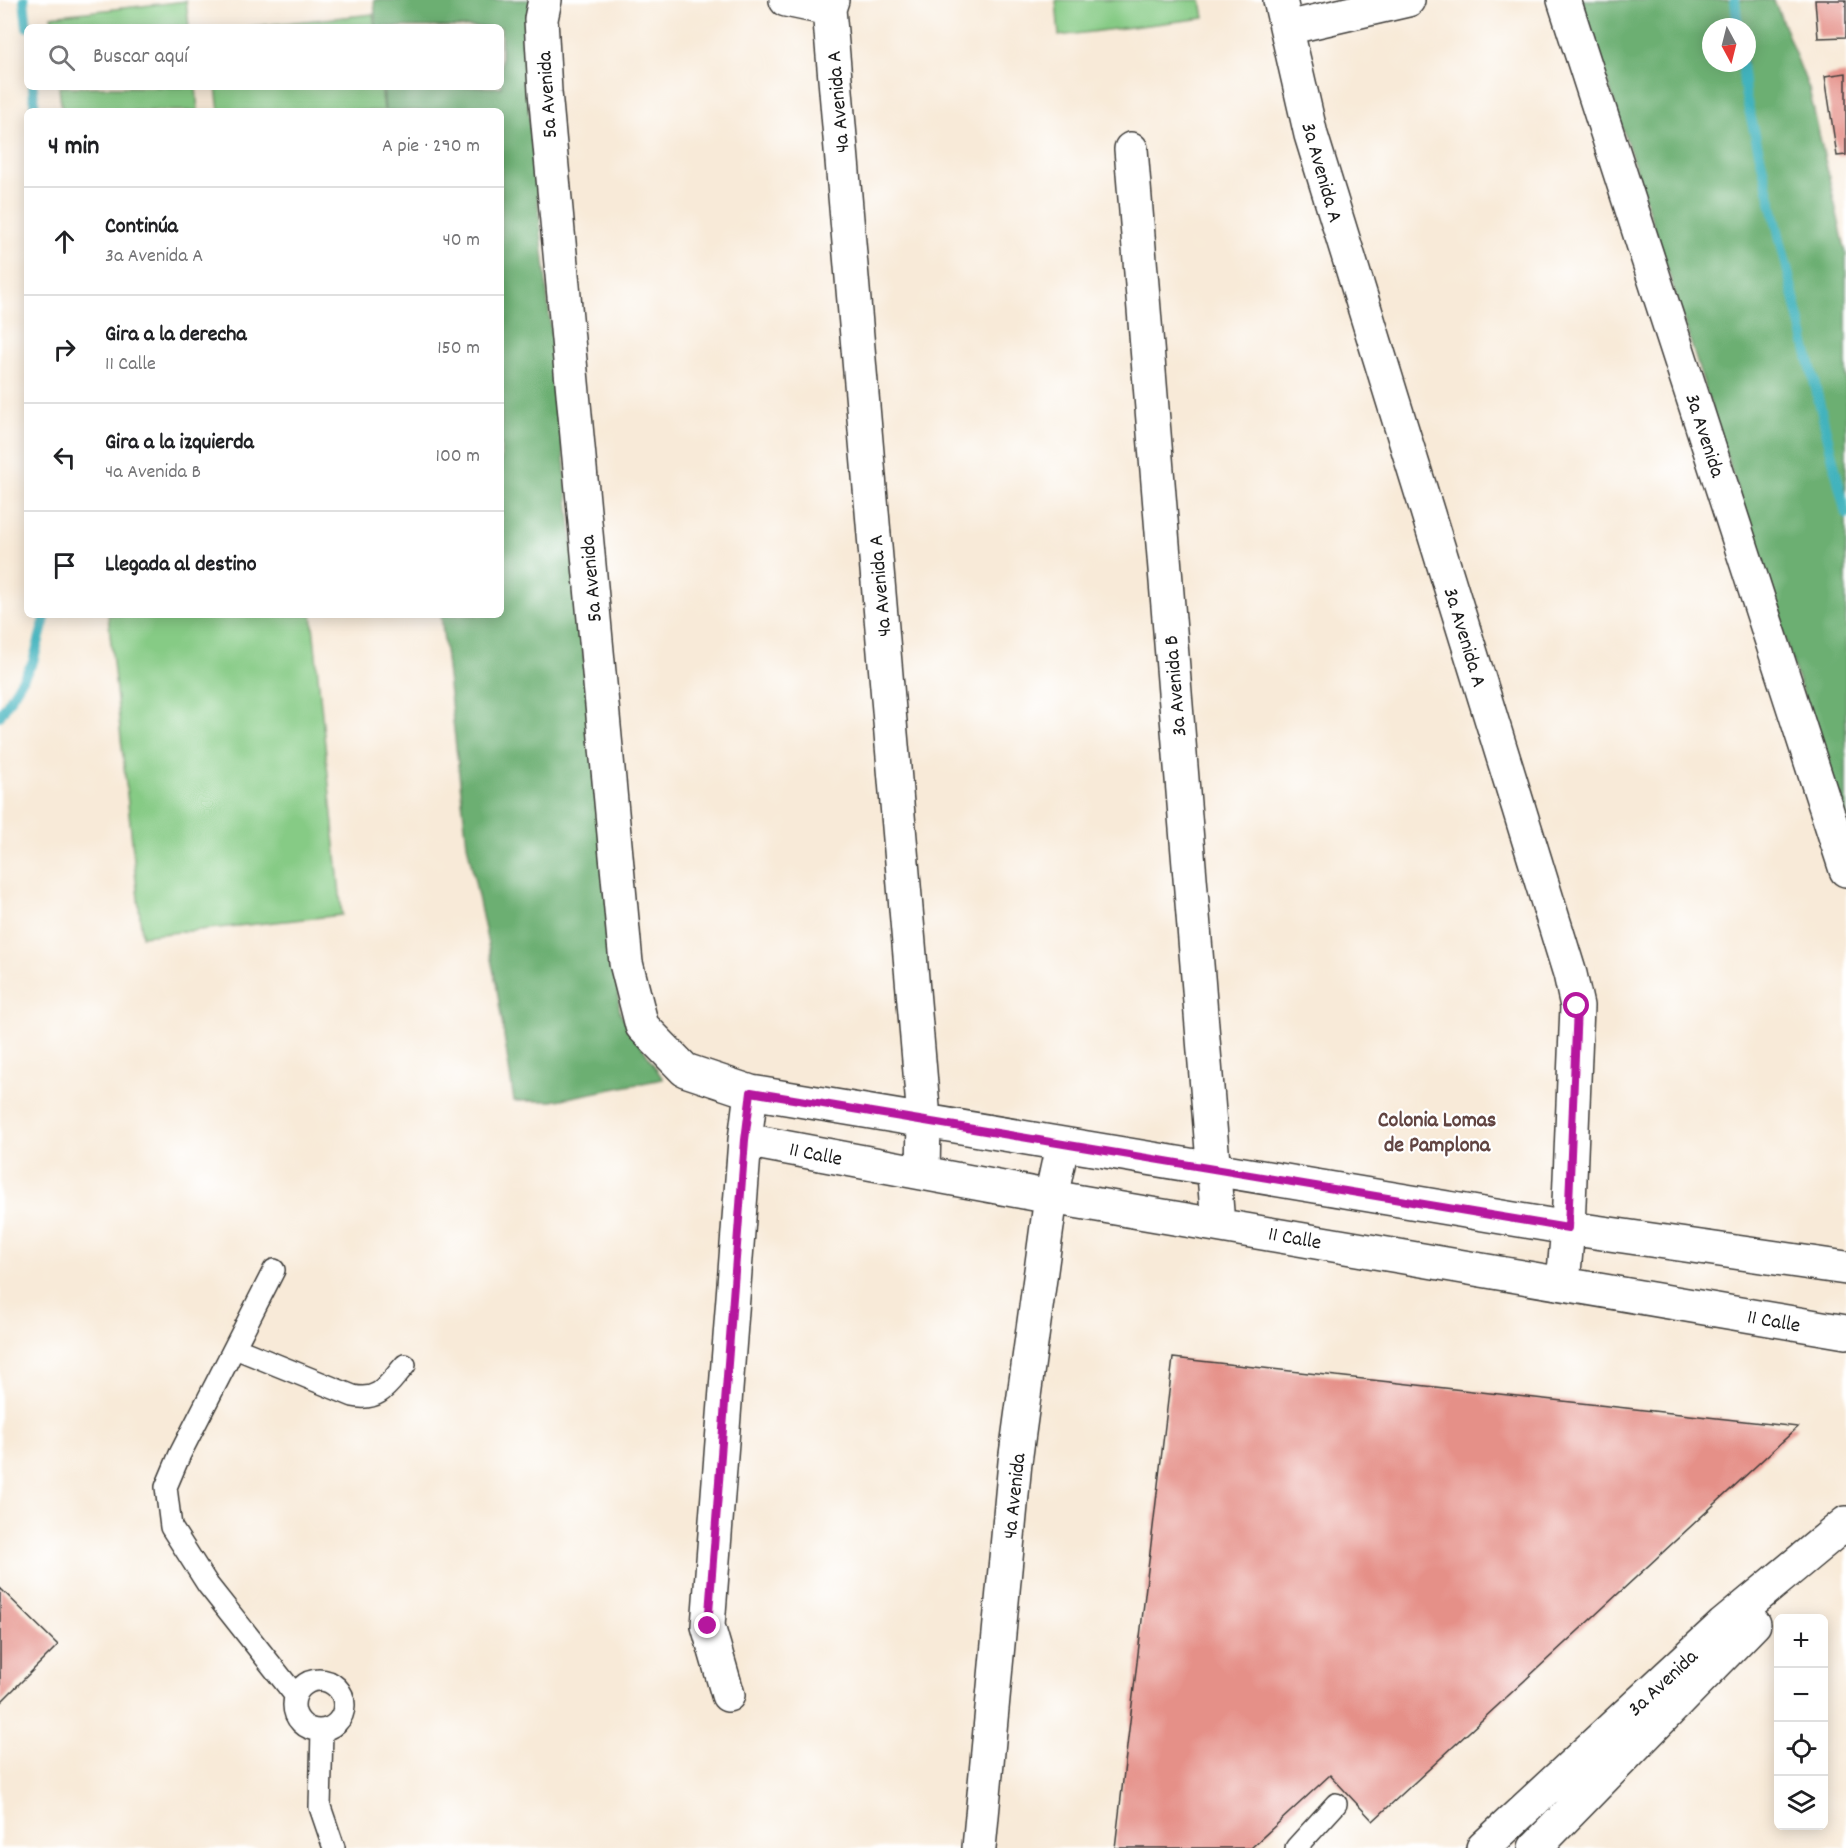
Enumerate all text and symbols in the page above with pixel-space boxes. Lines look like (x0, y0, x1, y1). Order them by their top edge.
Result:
north arrow (1702, 18, 1756, 72)
search box (24, 24, 504, 90)
icon: search (45, 41, 78, 74)
text: Buscar aquí (93, 42, 188, 73)
street label: 5a Avenida (531, 49, 567, 139)
street label: 4a Avenida A (821, 49, 859, 154)
street label: 3a Avenida A (1292, 119, 1349, 226)
text: 4 min (48, 129, 99, 166)
text: A pie · 290 m (382, 133, 480, 161)
text: Continúa (105, 212, 178, 243)
icon: ahead (48, 225, 81, 258)
text: 40 m (442, 227, 480, 255)
text: 3a Avenida A (105, 243, 203, 271)
text: Gira a la derecha (105, 320, 247, 351)
icon: right (48, 333, 81, 366)
text: 150 m (437, 335, 480, 363)
text: 11 Calle (105, 351, 156, 379)
street label: 3a Avenida (1675, 390, 1731, 483)
text: Gira a la izquierda (105, 428, 254, 459)
icon: left (48, 441, 81, 474)
text: 100 m (436, 443, 480, 471)
text: 4a Avenida B (105, 459, 201, 487)
street label: 5a Avenida (574, 533, 612, 623)
street label: 4a Avenida A (863, 533, 901, 638)
icon: arrive (48, 549, 81, 582)
text: Llegada al destino (105, 550, 257, 581)
street label: 3a Avenida A (1434, 584, 1493, 691)
street label: 3a Avenida B (1158, 634, 1196, 738)
route start (1563, 992, 1589, 1018)
district label: Colonia Lomas de Pamplona (1378, 1106, 1496, 1162)
street label: 11 Calle (786, 1136, 845, 1176)
street label: 11 Calle (1266, 1221, 1323, 1259)
street label: 11 Calle (1745, 1304, 1802, 1342)
street label: 4a Avenida (997, 1451, 1036, 1541)
route end (694, 1612, 720, 1638)
map controls (1774, 1614, 1828, 1830)
button: + (1774, 1614, 1828, 1668)
street label: 3a Avenida (1622, 1643, 1707, 1725)
button: − (1774, 1668, 1828, 1722)
button: locate (1774, 1722, 1828, 1776)
button: layers (1774, 1776, 1828, 1830)

